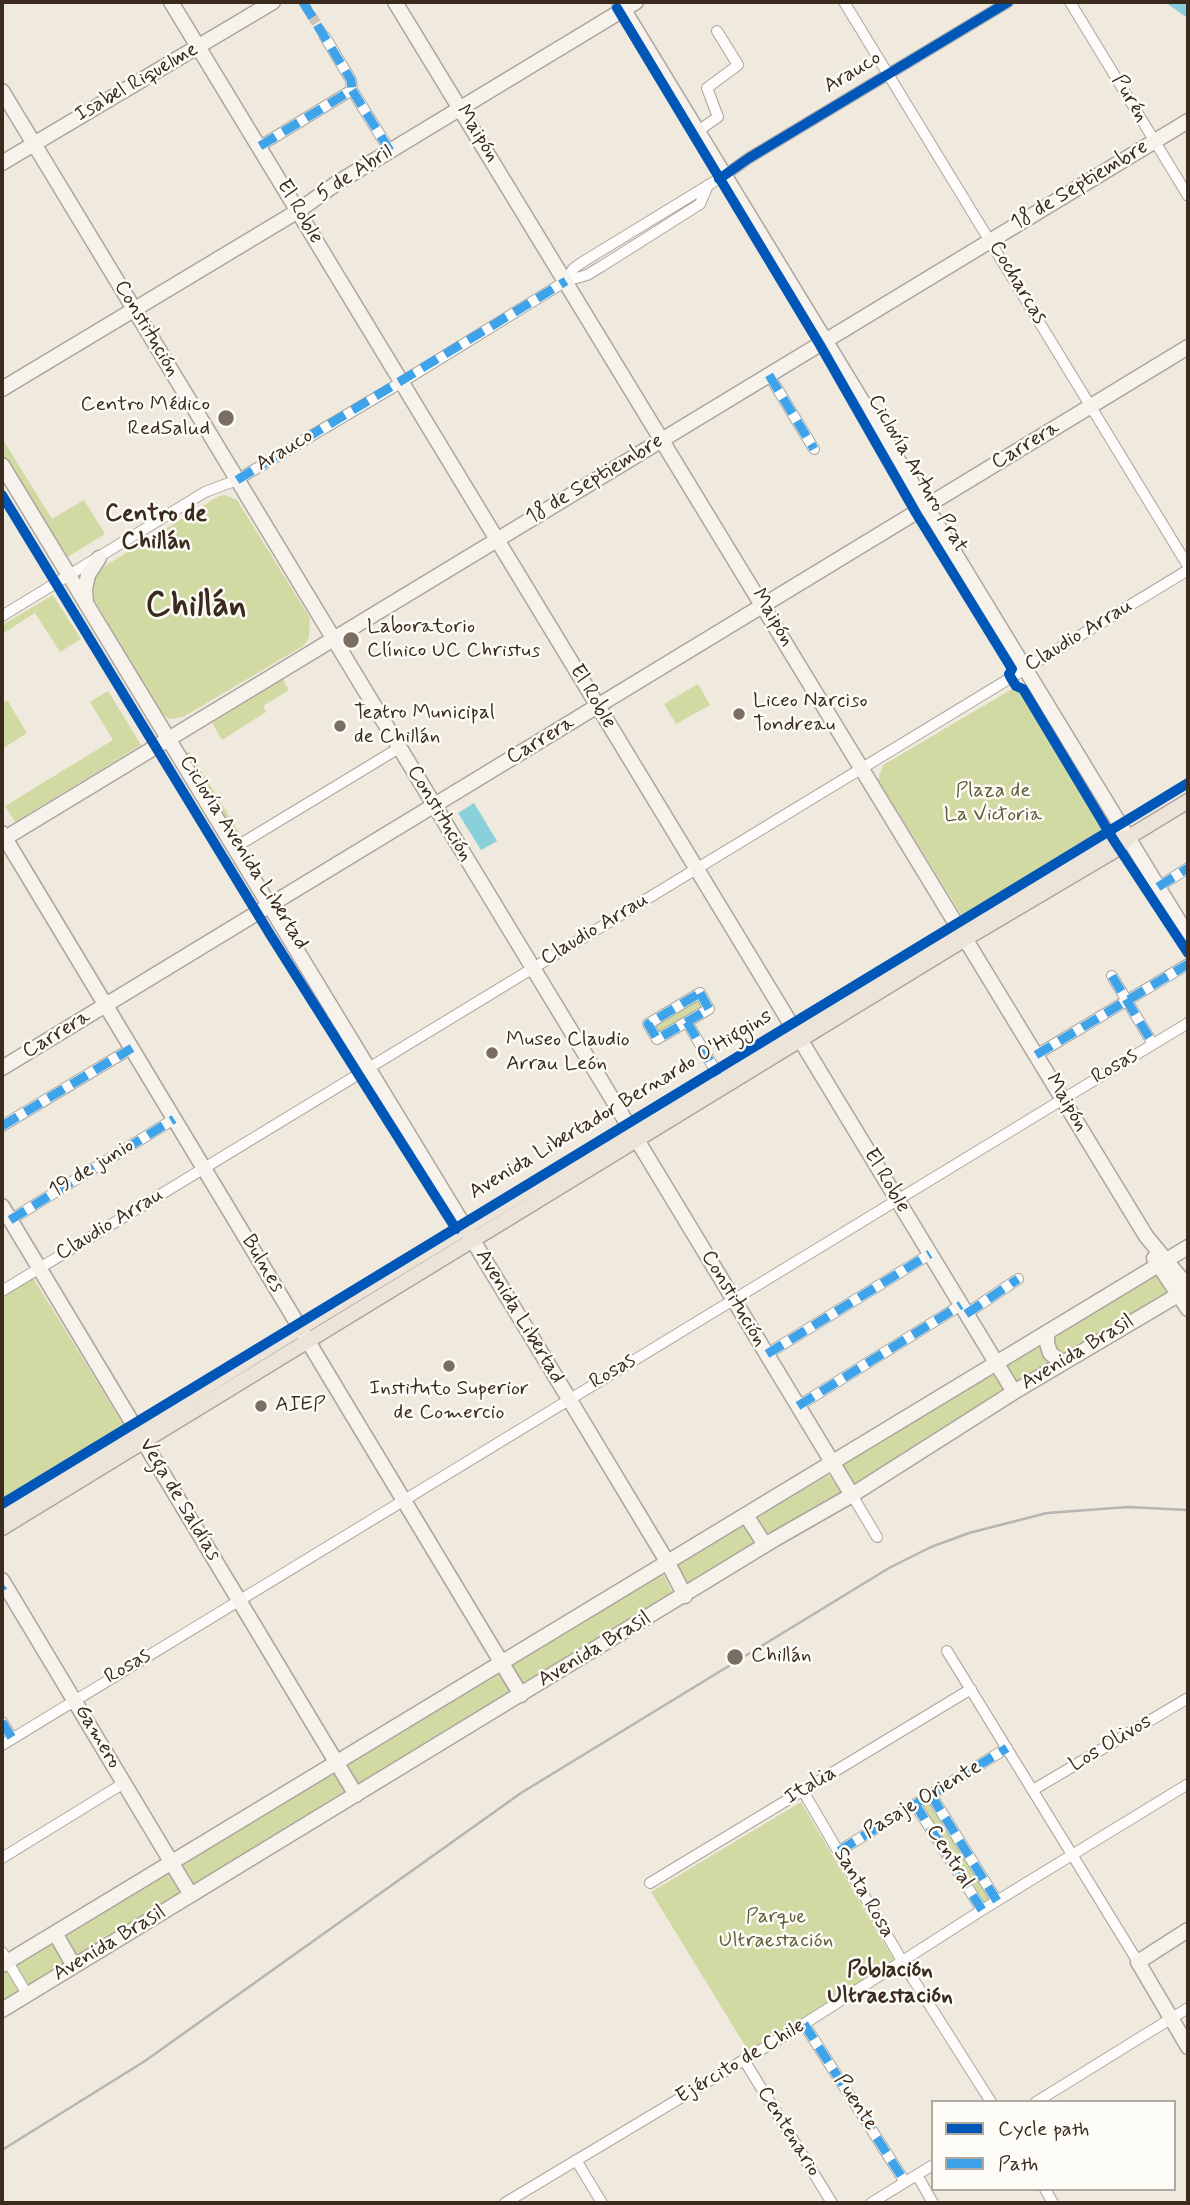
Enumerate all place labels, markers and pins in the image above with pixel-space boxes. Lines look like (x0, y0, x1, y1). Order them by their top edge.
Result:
place label: Centro Médico RedSalud (80, 393, 210, 443)
marker: Centro Médico RedSalud (216, 408, 236, 428)
place label: Laboratorio Clínico UC Christus (367, 615, 540, 665)
marker: Laboratorio Clínico UC Christus (341, 630, 361, 650)
place label: Liceo Narciso Tondreau (753, 689, 868, 739)
place label: Teatro Municipal de Chillán (354, 701, 495, 751)
marker: Liceo Narciso Tondreau (731, 706, 747, 722)
marker: Teatro Municipal de Chillán (332, 718, 348, 734)
place label: Museo Claudio Arrau León (506, 1028, 630, 1078)
marker: Museo Claudio Arrau León (484, 1045, 500, 1061)
marker: Instituto Superior de Comercio (441, 1358, 457, 1374)
place label: Instituto Superior de Comercio (369, 1377, 529, 1427)
place label: AIEP (275, 1393, 326, 1419)
marker: AIEP (253, 1398, 269, 1414)
place label: Chillán (751, 1644, 812, 1670)
marker: Chillán (725, 1647, 745, 1667)

